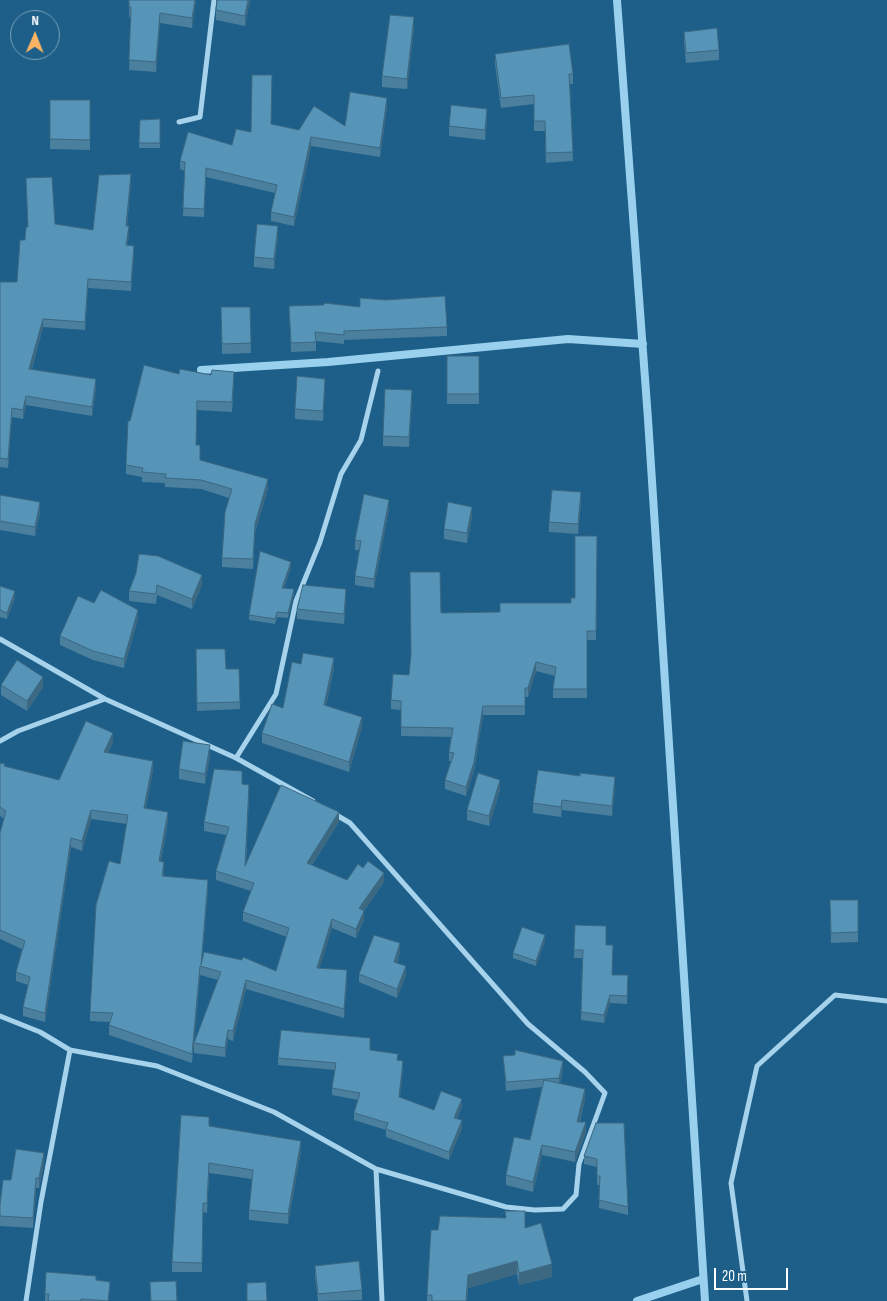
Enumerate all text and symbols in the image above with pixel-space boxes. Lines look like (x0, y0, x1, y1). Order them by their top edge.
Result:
north arrow (10, 10, 60, 60)
text: N (31, 12, 39, 29)
scale bar (717, 1258, 791, 1290)
text: 20 m (722, 1267, 747, 1286)

